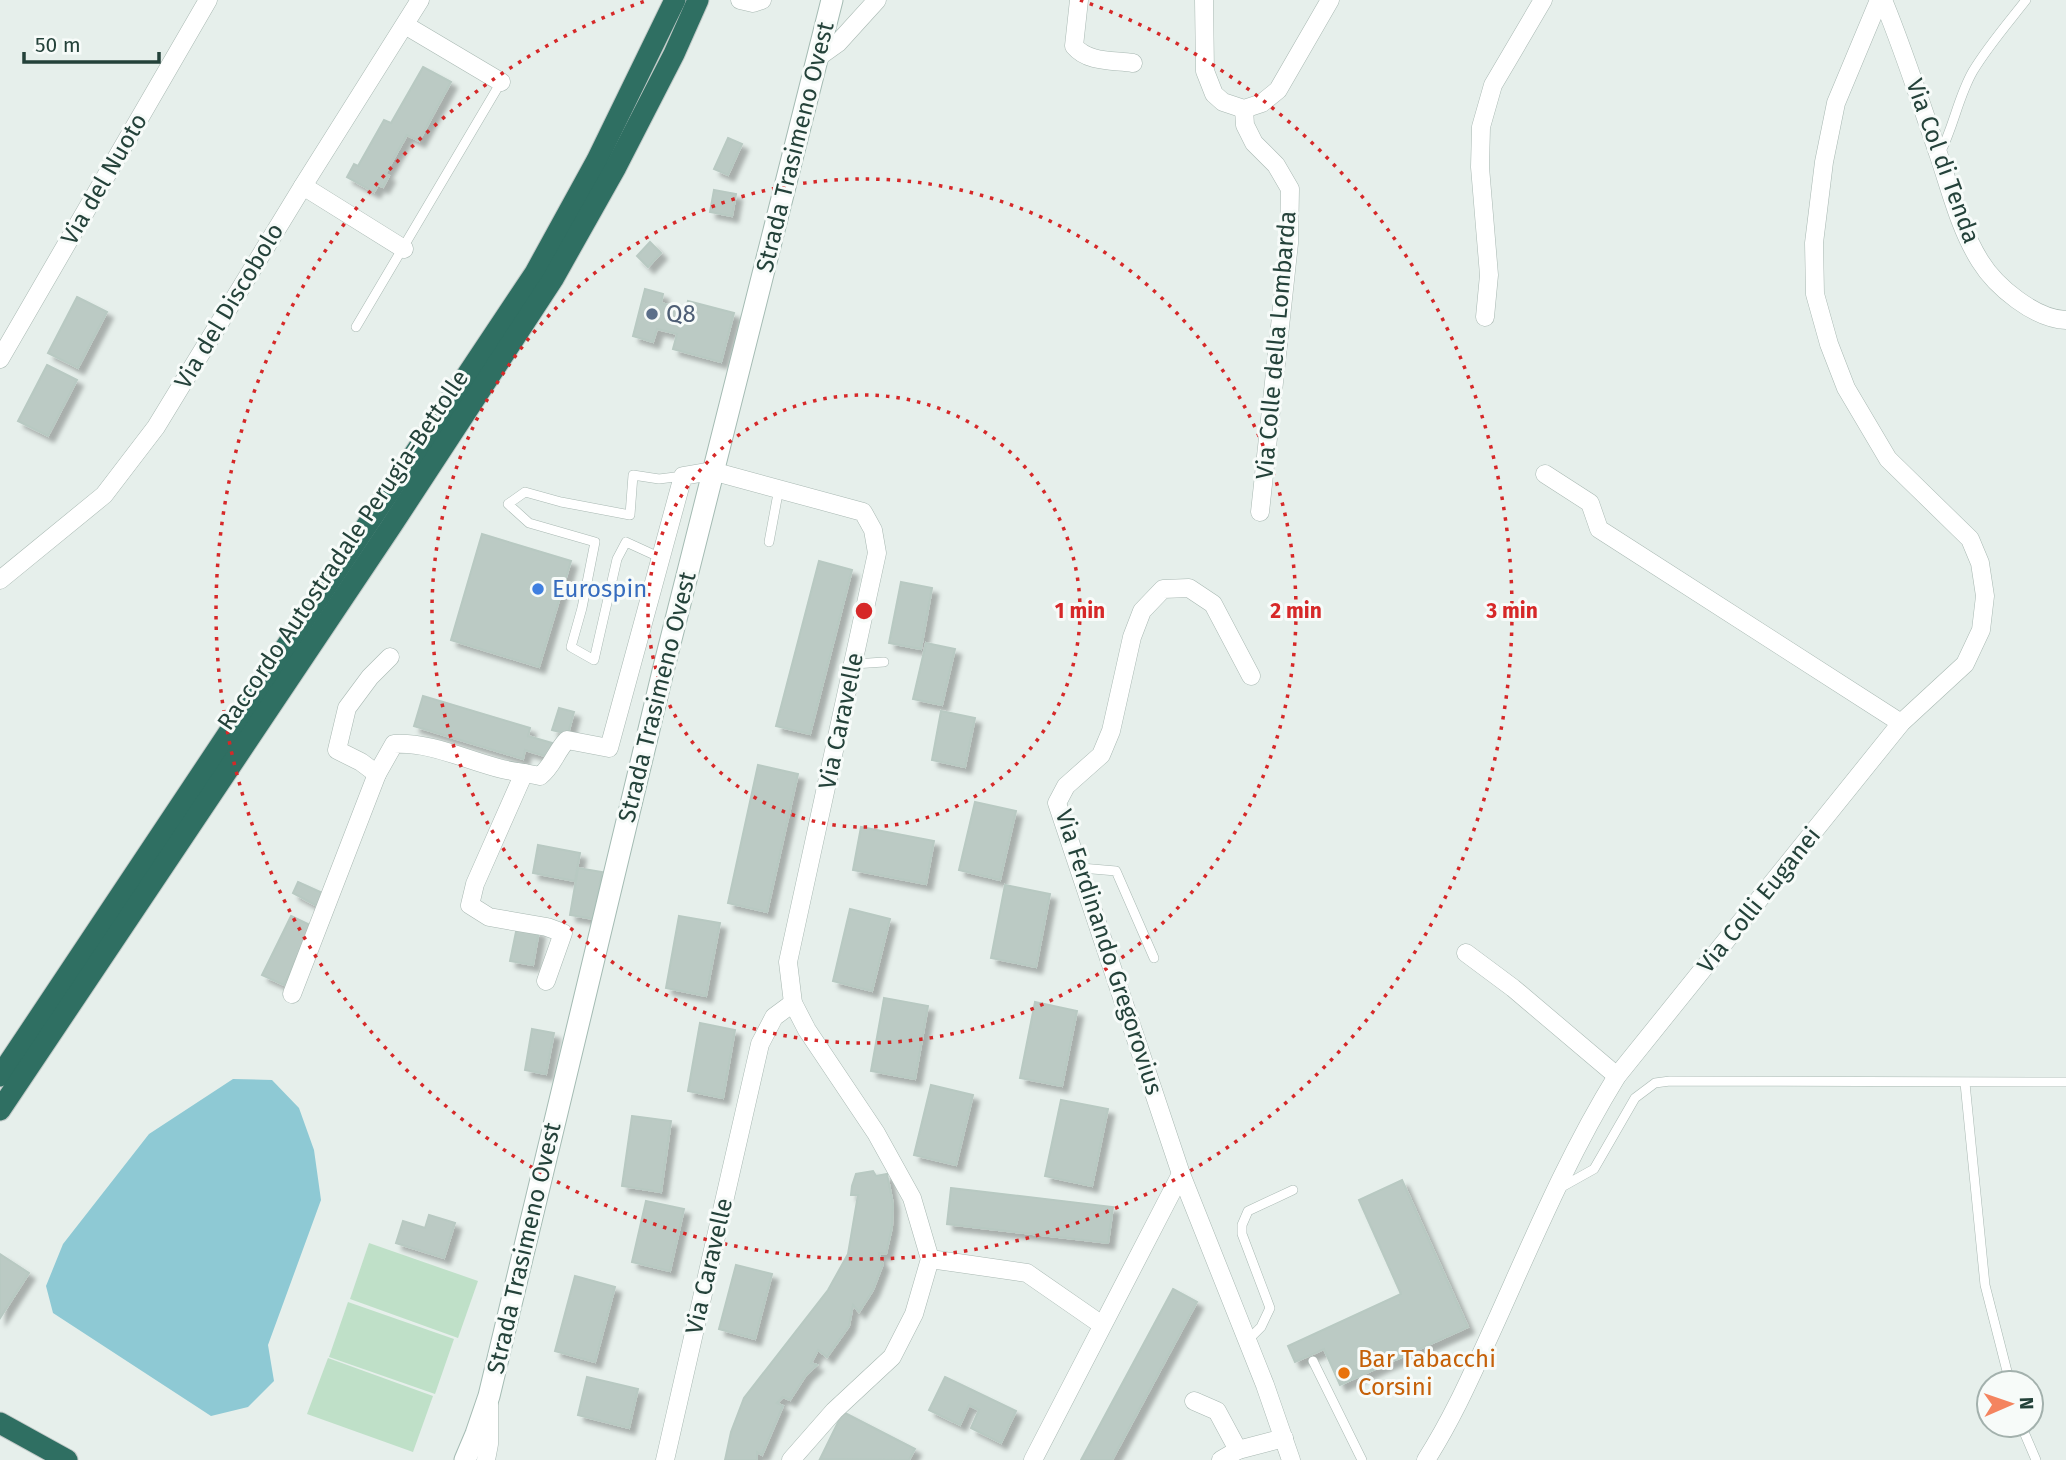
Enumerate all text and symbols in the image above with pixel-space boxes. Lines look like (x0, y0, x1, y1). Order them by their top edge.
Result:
street label: Strada Trasimeno Ovest (750, 18, 840, 275)
scale bar (24, 21, 159, 65)
text: 50 m (35, 32, 81, 58)
street label: Via Col di Tenda (1900, 75, 1986, 247)
street label: Via del Nuoto (55, 108, 153, 250)
street label: Via Colle della Lombarda (1250, 209, 1302, 481)
street label: Via del Discobolo (169, 218, 289, 394)
place label: Q8 (666, 300, 696, 328)
marker: Q8 (644, 306, 660, 322)
street label: Raccordo Autostradale Perugia-Bettolle (212, 365, 474, 735)
street label: Strada Trasimeno Ovest (612, 568, 702, 825)
place label: Eurospin (552, 575, 647, 603)
marker: Eurospin (530, 581, 546, 597)
text: 1 min (1055, 598, 1105, 624)
text: 2 min (1270, 598, 1322, 624)
text: 3 min (1485, 598, 1538, 624)
centre of rings (852, 599, 876, 623)
street label: Via Caravelle (813, 650, 869, 792)
street label: Via Ferdinando Gregorovius (1050, 806, 1168, 1098)
street label: Via Colli Euganei (1692, 822, 1826, 978)
street label: Strada Trasimeno Ovest (481, 1119, 567, 1376)
street label: Via Caravelle (680, 1195, 738, 1337)
place label: Bar Tabacchi Corsini (1358, 1345, 1496, 1401)
marker: Bar Tabacchi Corsini (1336, 1365, 1352, 1381)
north arrow (1975, 1369, 2045, 1439)
text: N (2015, 1397, 2038, 1410)

